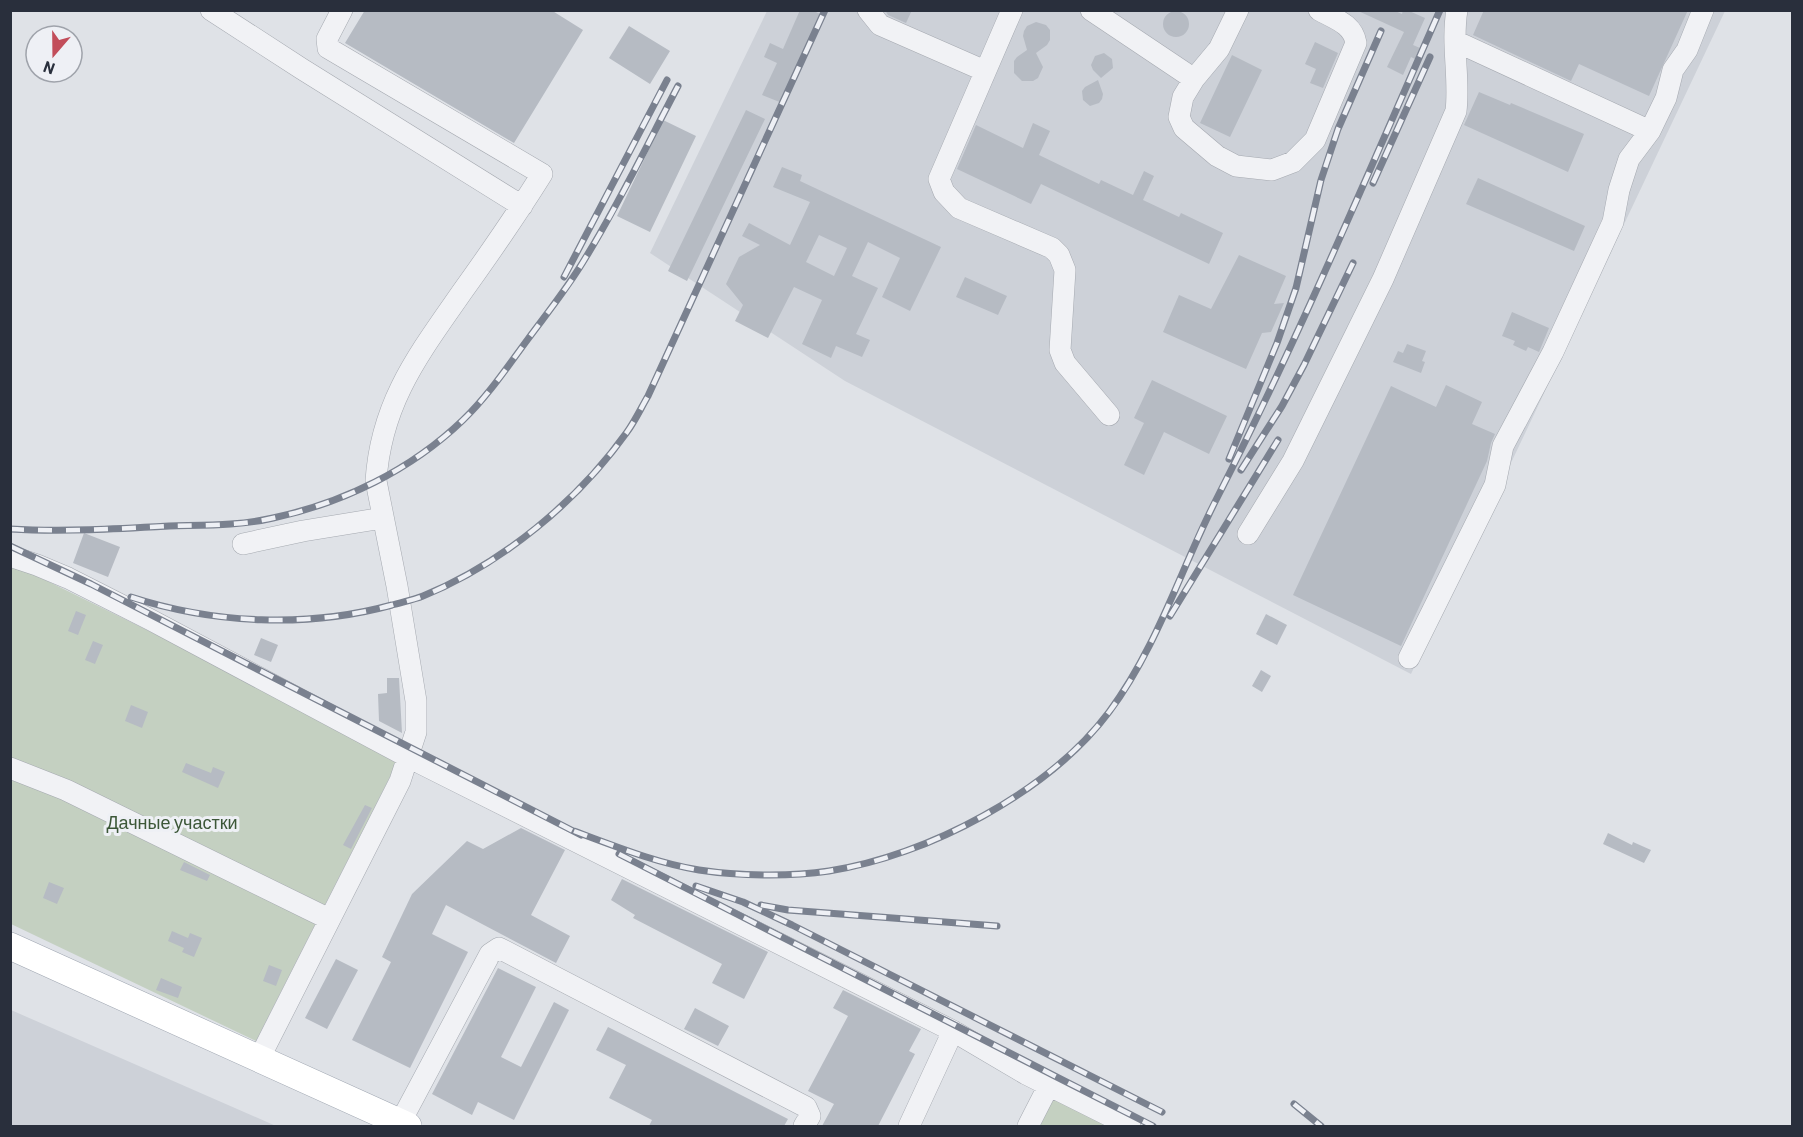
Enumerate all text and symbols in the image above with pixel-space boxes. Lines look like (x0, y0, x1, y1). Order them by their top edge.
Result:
north arrow (24, 24, 84, 84)
text: N (40, 58, 57, 79)
park label: Дачные участки (106, 811, 238, 833)

